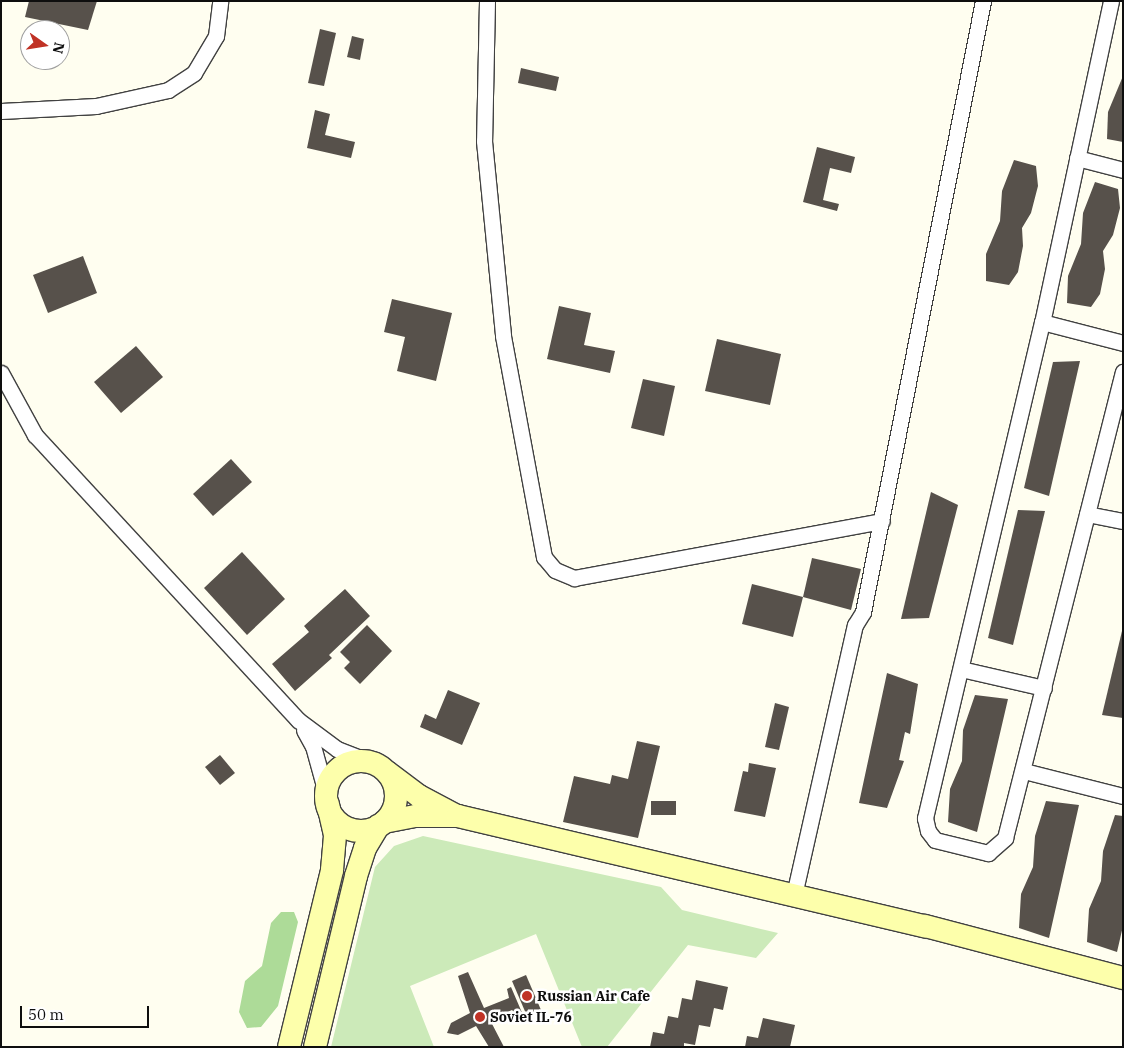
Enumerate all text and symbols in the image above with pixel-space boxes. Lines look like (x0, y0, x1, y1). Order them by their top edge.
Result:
north arrow (20, 20, 70, 70)
text: N (49, 41, 69, 56)
place label: Russian Air Cafe (537, 988, 650, 1004)
marker: Russian Air Cafe (521, 990, 533, 1002)
scale bar (22, 996, 151, 1028)
text: 50 m (28, 1005, 64, 1024)
place label: Soviet IL-76 (490, 1009, 572, 1025)
marker: Soviet IL-76 (474, 1011, 486, 1023)

